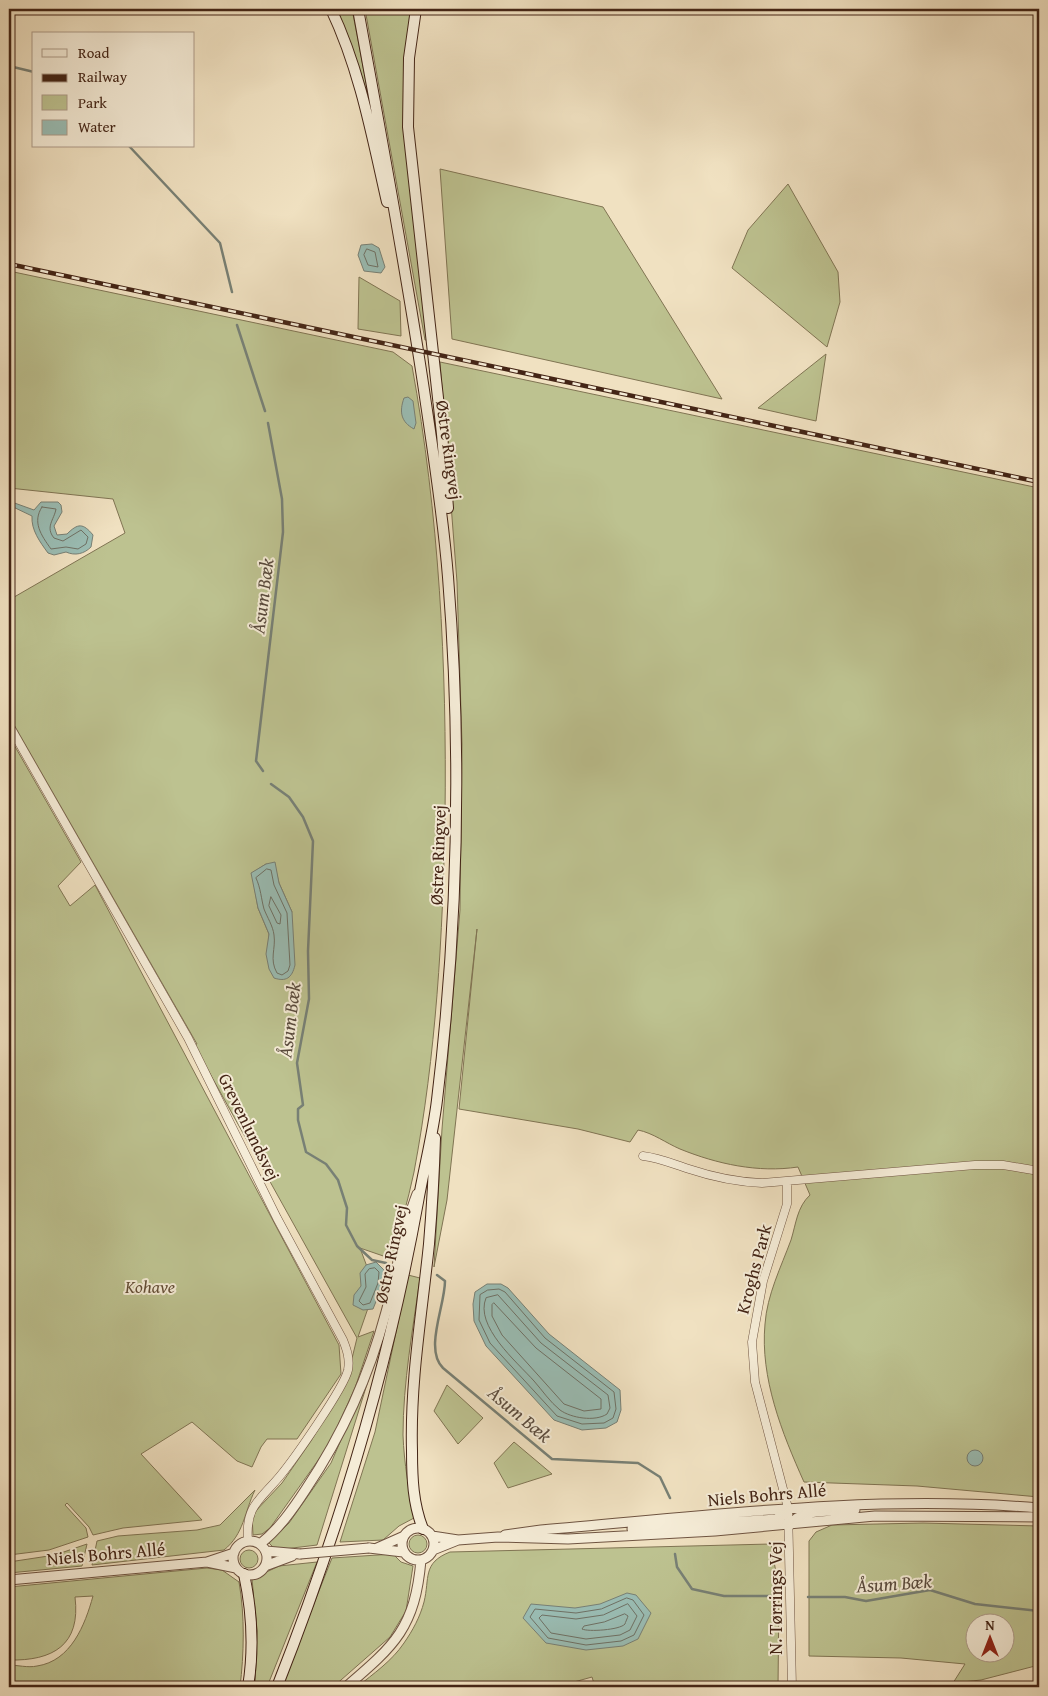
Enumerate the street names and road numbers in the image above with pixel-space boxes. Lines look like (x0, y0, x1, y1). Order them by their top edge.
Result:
street label: Østre Ringvej (429, 398, 470, 501)
street label: Østre Ringvej (422, 804, 453, 906)
street label: Grevenlundsvej (212, 1068, 287, 1185)
street label: Østre Ringvej (367, 1202, 414, 1306)
street label: Kroghs Park (729, 1220, 779, 1317)
street label: Niels Bohrs Allé (707, 1476, 827, 1513)
street label: Niels Bohrs Allé (46, 1535, 166, 1572)
street label: N. Tørrings Vej (762, 1541, 789, 1655)

